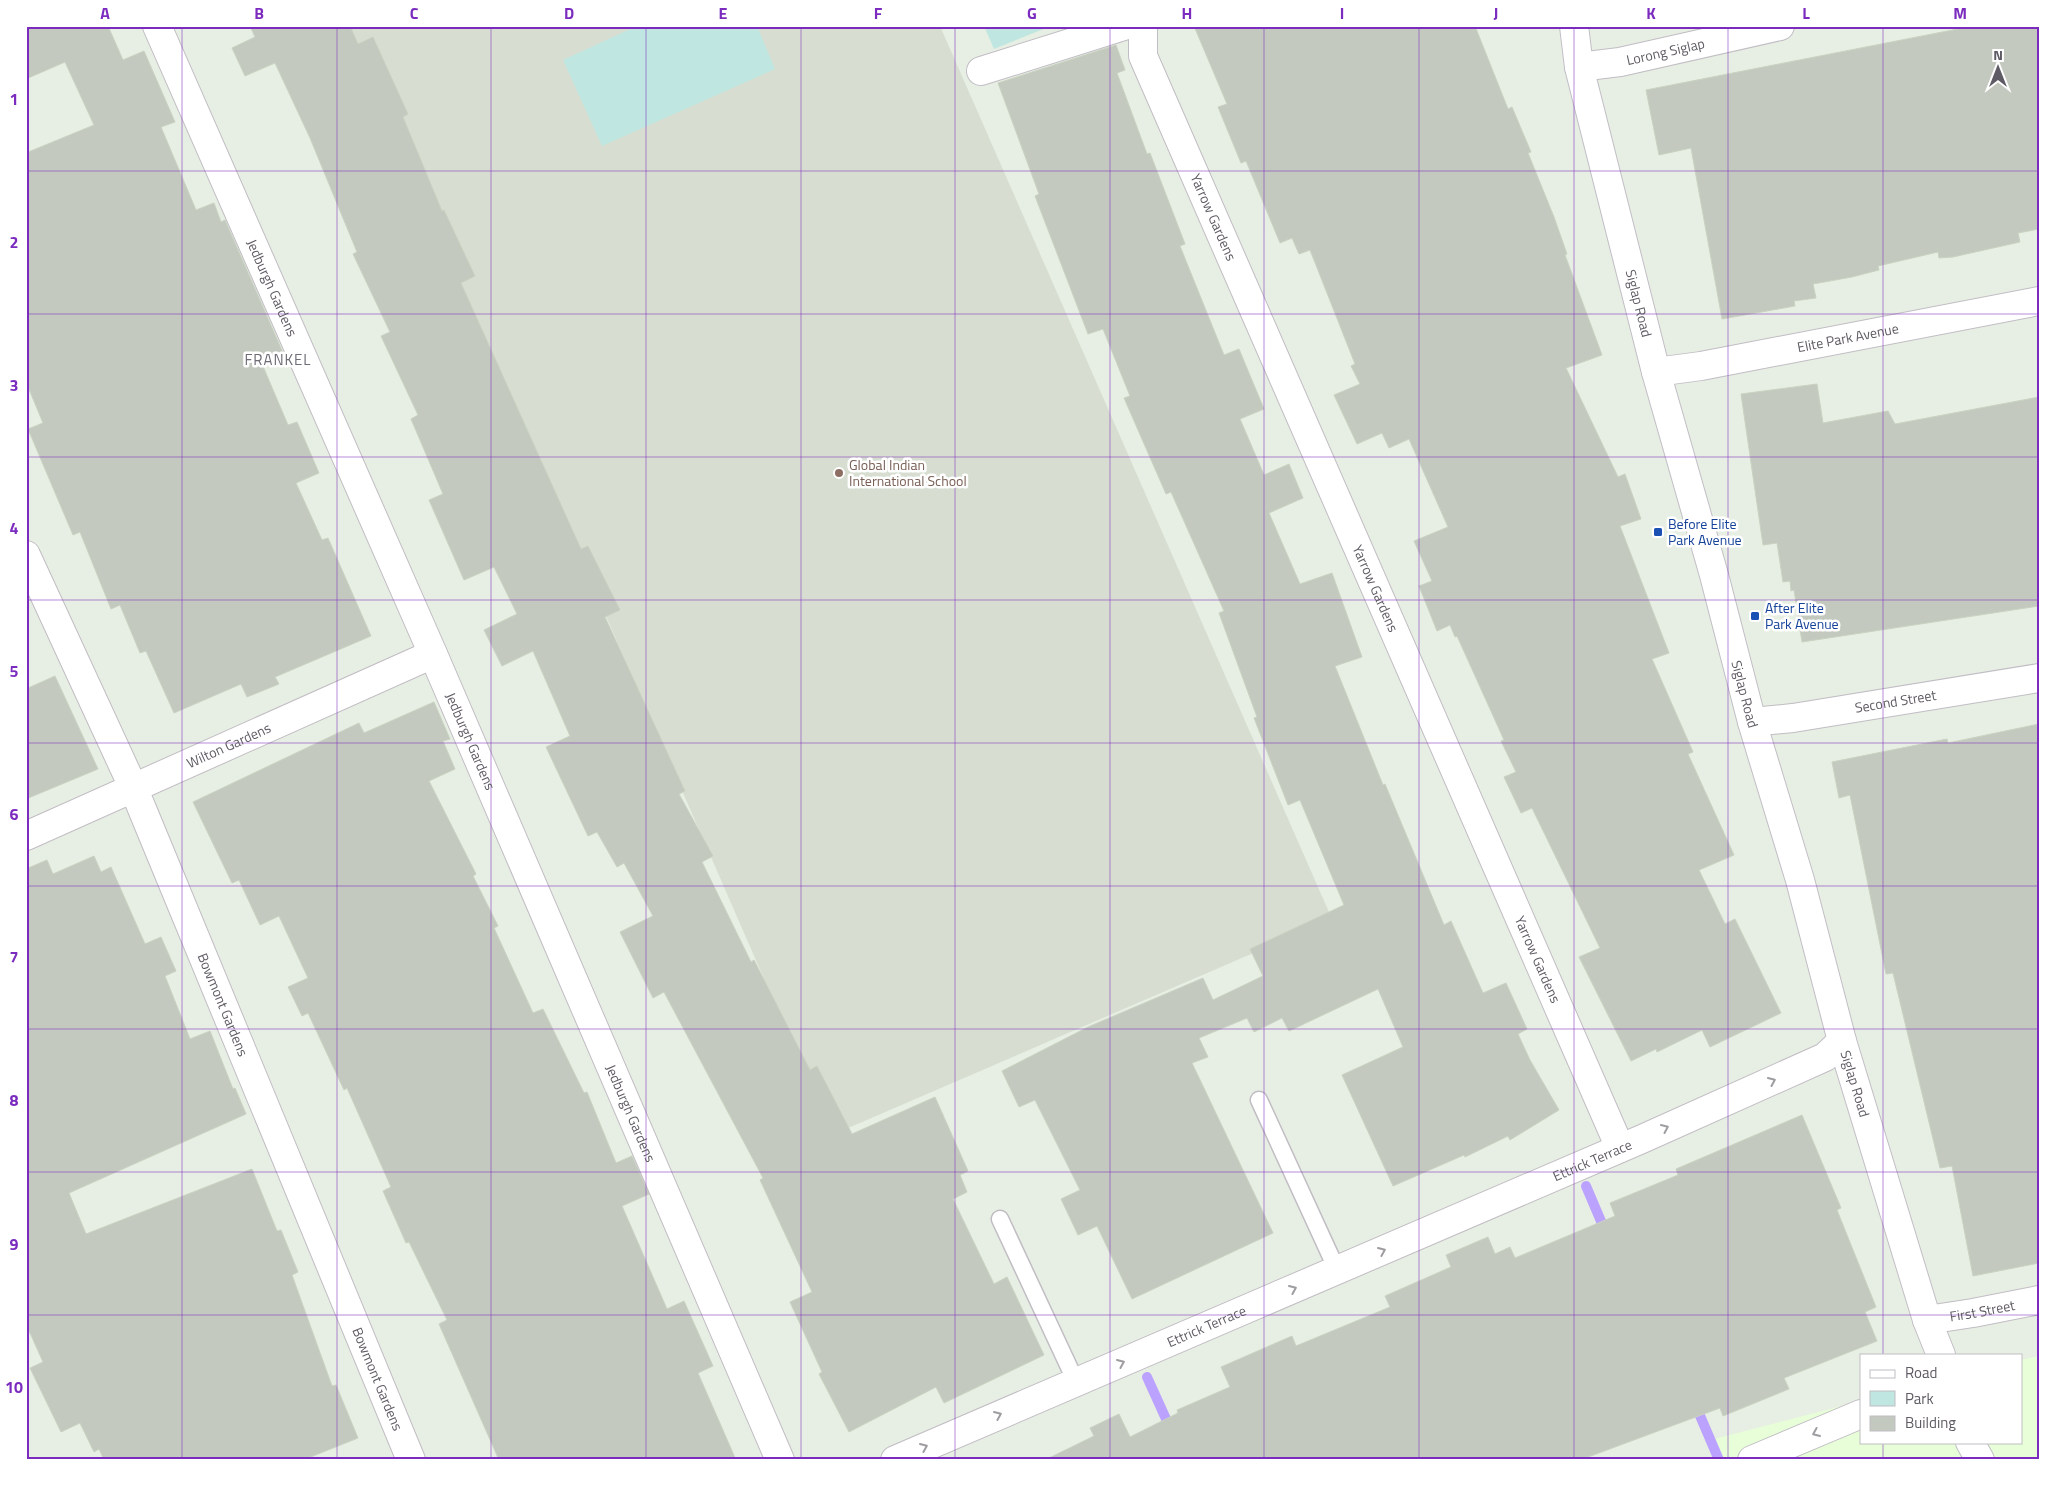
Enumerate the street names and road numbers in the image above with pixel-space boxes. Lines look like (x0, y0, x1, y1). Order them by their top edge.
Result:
street label: Lorong Siglap (1624, 32, 1707, 70)
street label: Yarrow Gardens (1186, 170, 1242, 264)
street label: Jedburgh Gardens (242, 235, 303, 340)
street label: Siglap Road (1621, 267, 1658, 339)
street label: Elite Park Avenue (1795, 317, 1900, 357)
street label: Yarrow Gardens (1348, 541, 1404, 635)
street label: Siglap Road (1726, 658, 1764, 730)
street label: Second Street (1853, 684, 1938, 718)
street label: Jedburgh Gardens (441, 689, 501, 793)
street label: Wilton Gardens (183, 717, 274, 773)
street label: Yarrow Gardens (1510, 912, 1566, 1006)
street label: Bowmont Gardens (193, 950, 254, 1059)
street label: Siglap Road (1835, 1048, 1876, 1120)
street label: Jedburgh Gardens (601, 1061, 662, 1165)
street label: Ettrick Terrace (1549, 1134, 1635, 1186)
street label: First Street (1948, 1294, 2017, 1326)
street label: Ettrick Terrace (1163, 1299, 1249, 1352)
street label: Bowmont Gardens (347, 1324, 409, 1434)

